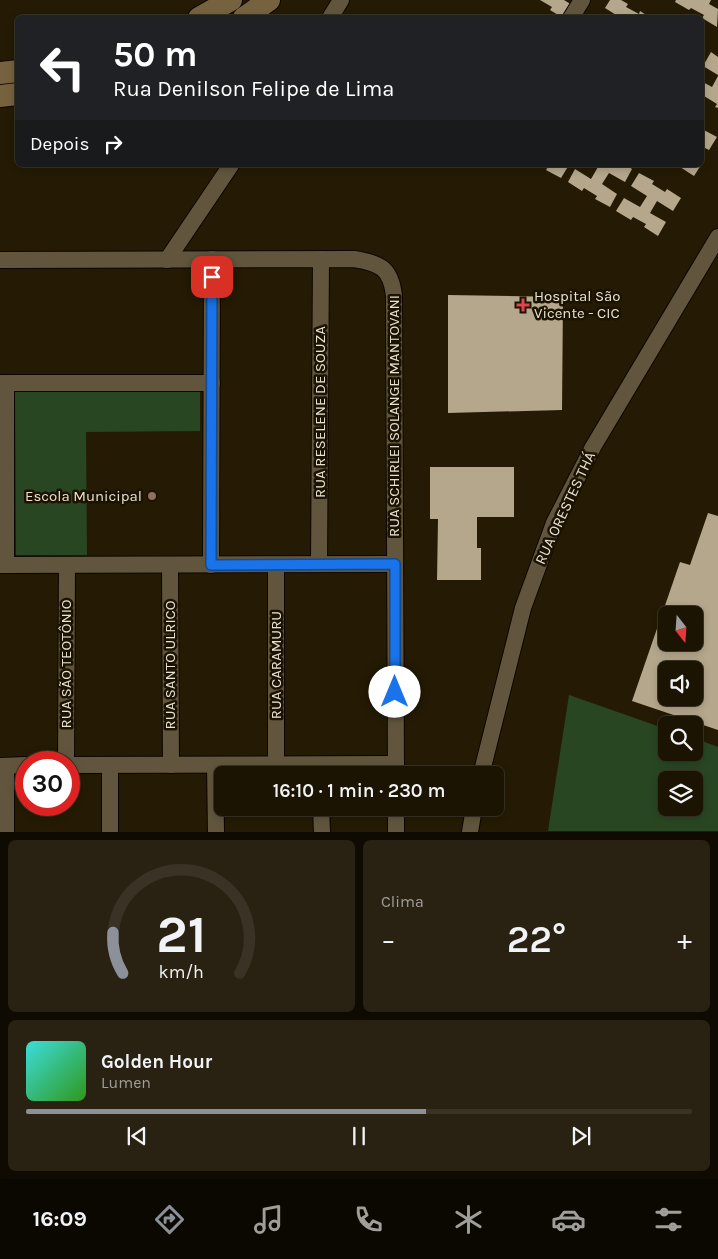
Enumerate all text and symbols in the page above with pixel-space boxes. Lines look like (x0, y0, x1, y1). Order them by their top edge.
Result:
text: 50 m (113, 34, 198, 75)
icon: left (30, 35, 95, 100)
text: Rua Denilson Felipe de Lima (113, 76, 394, 102)
icon: right (99, 130, 127, 158)
text: Depois (30, 133, 89, 155)
pin (191, 256, 233, 298)
icon: arrive (198, 263, 226, 291)
place label: Hospital São Vicente - CIC (534, 287, 621, 322)
street label: RUA SCHIRLEI SOLANGE MANTOVANI (385, 295, 403, 537)
marker: Hospital São Vicente - CIC (516, 298, 530, 312)
street label: RUA RESELENE DE SOUZA (311, 326, 329, 498)
street label: RUA ORESTES THÁ (531, 448, 599, 567)
place label: Escola Municipal (25, 487, 142, 505)
marker: Escola Municipal (146, 490, 158, 502)
street label: RUA SÃO TEOTÔNIO (57, 599, 75, 729)
street label: RUA SANTO ULRICO (161, 601, 179, 729)
north arrow (658, 606, 702, 651)
map controls (658, 606, 703, 816)
street label: RUA CARAMURU (267, 611, 285, 719)
button: sound (658, 661, 703, 706)
position arrow (368, 665, 420, 717)
button: search (658, 716, 703, 761)
speed limit sign: 30 (15, 751, 80, 816)
button: layers (658, 771, 703, 816)
text: 16:10 · 1 min · 230 m (273, 780, 445, 802)
text: Clima (381, 892, 424, 911)
text: 21 (157, 904, 207, 965)
text: 22° (507, 917, 566, 962)
text: − (381, 923, 396, 956)
text: + (677, 923, 692, 956)
text: km/h (159, 962, 204, 983)
text: Golden Hour (101, 1051, 212, 1073)
text: Lumen (101, 1073, 151, 1092)
icon: previous (123, 1122, 151, 1150)
icon: pause (345, 1122, 373, 1150)
icon: next (567, 1122, 595, 1150)
icon: directions (152, 1202, 187, 1237)
icon: music (251, 1202, 286, 1237)
icon: phone (351, 1202, 386, 1237)
icon: climate (451, 1202, 486, 1237)
icon: car (551, 1202, 586, 1237)
icon: filters (651, 1202, 686, 1237)
text: 16:09 (32, 1206, 87, 1232)

